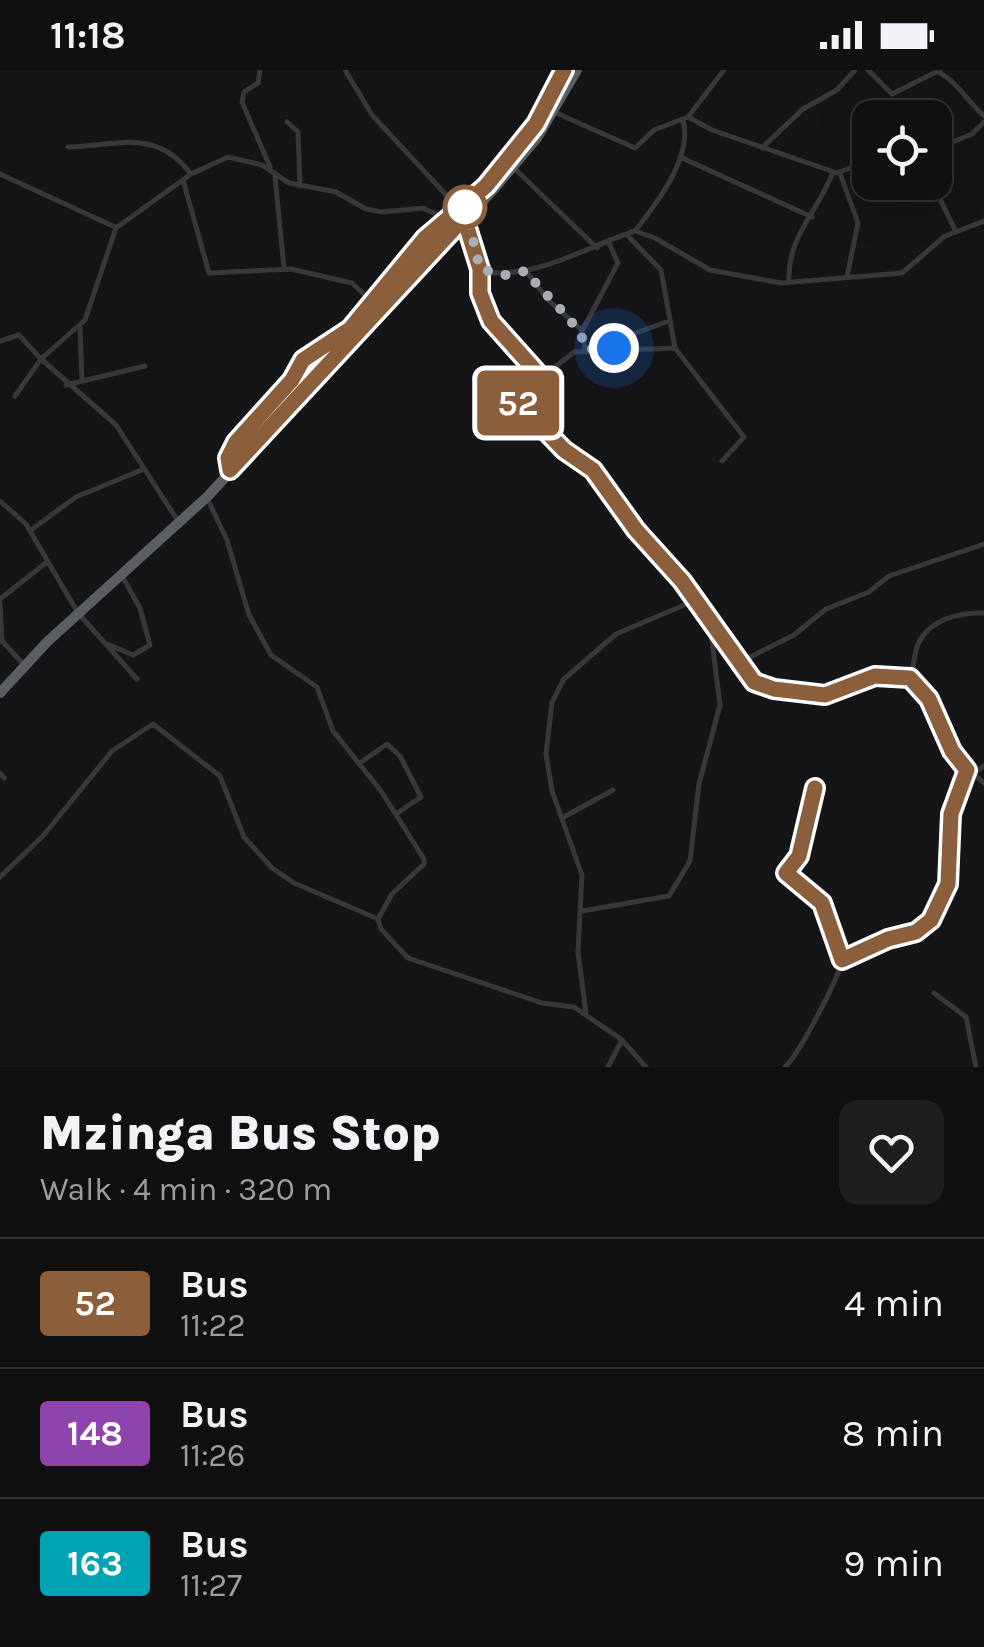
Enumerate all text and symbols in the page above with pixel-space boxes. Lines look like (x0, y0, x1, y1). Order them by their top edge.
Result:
text: 11:18 (50, 13, 125, 58)
map controls (852, 100, 952, 200)
button: locate (852, 100, 952, 200)
unlabelled marker (444, 186, 486, 228)
your location (589, 323, 639, 373)
line badge: 52 (473, 370, 563, 436)
text: 52 (497, 383, 539, 424)
button: heart (839, 1100, 944, 1205)
text: Mzinga Bus Stop (40, 1105, 441, 1161)
text: Walk · 4 min · 320 m (40, 1171, 332, 1208)
text: Bus (180, 1262, 249, 1307)
text: 4 min (844, 1281, 944, 1326)
text: 52 (74, 1283, 116, 1324)
text: 11:22 (180, 1307, 246, 1344)
text: Bus (180, 1392, 249, 1437)
text: 8 min (842, 1411, 944, 1456)
text: 148 (67, 1413, 123, 1454)
text: 11:26 (180, 1437, 245, 1474)
text: Bus (180, 1522, 249, 1567)
text: 9 min (843, 1541, 944, 1586)
text: 163 (67, 1543, 123, 1584)
text: 11:27 (180, 1567, 242, 1604)

